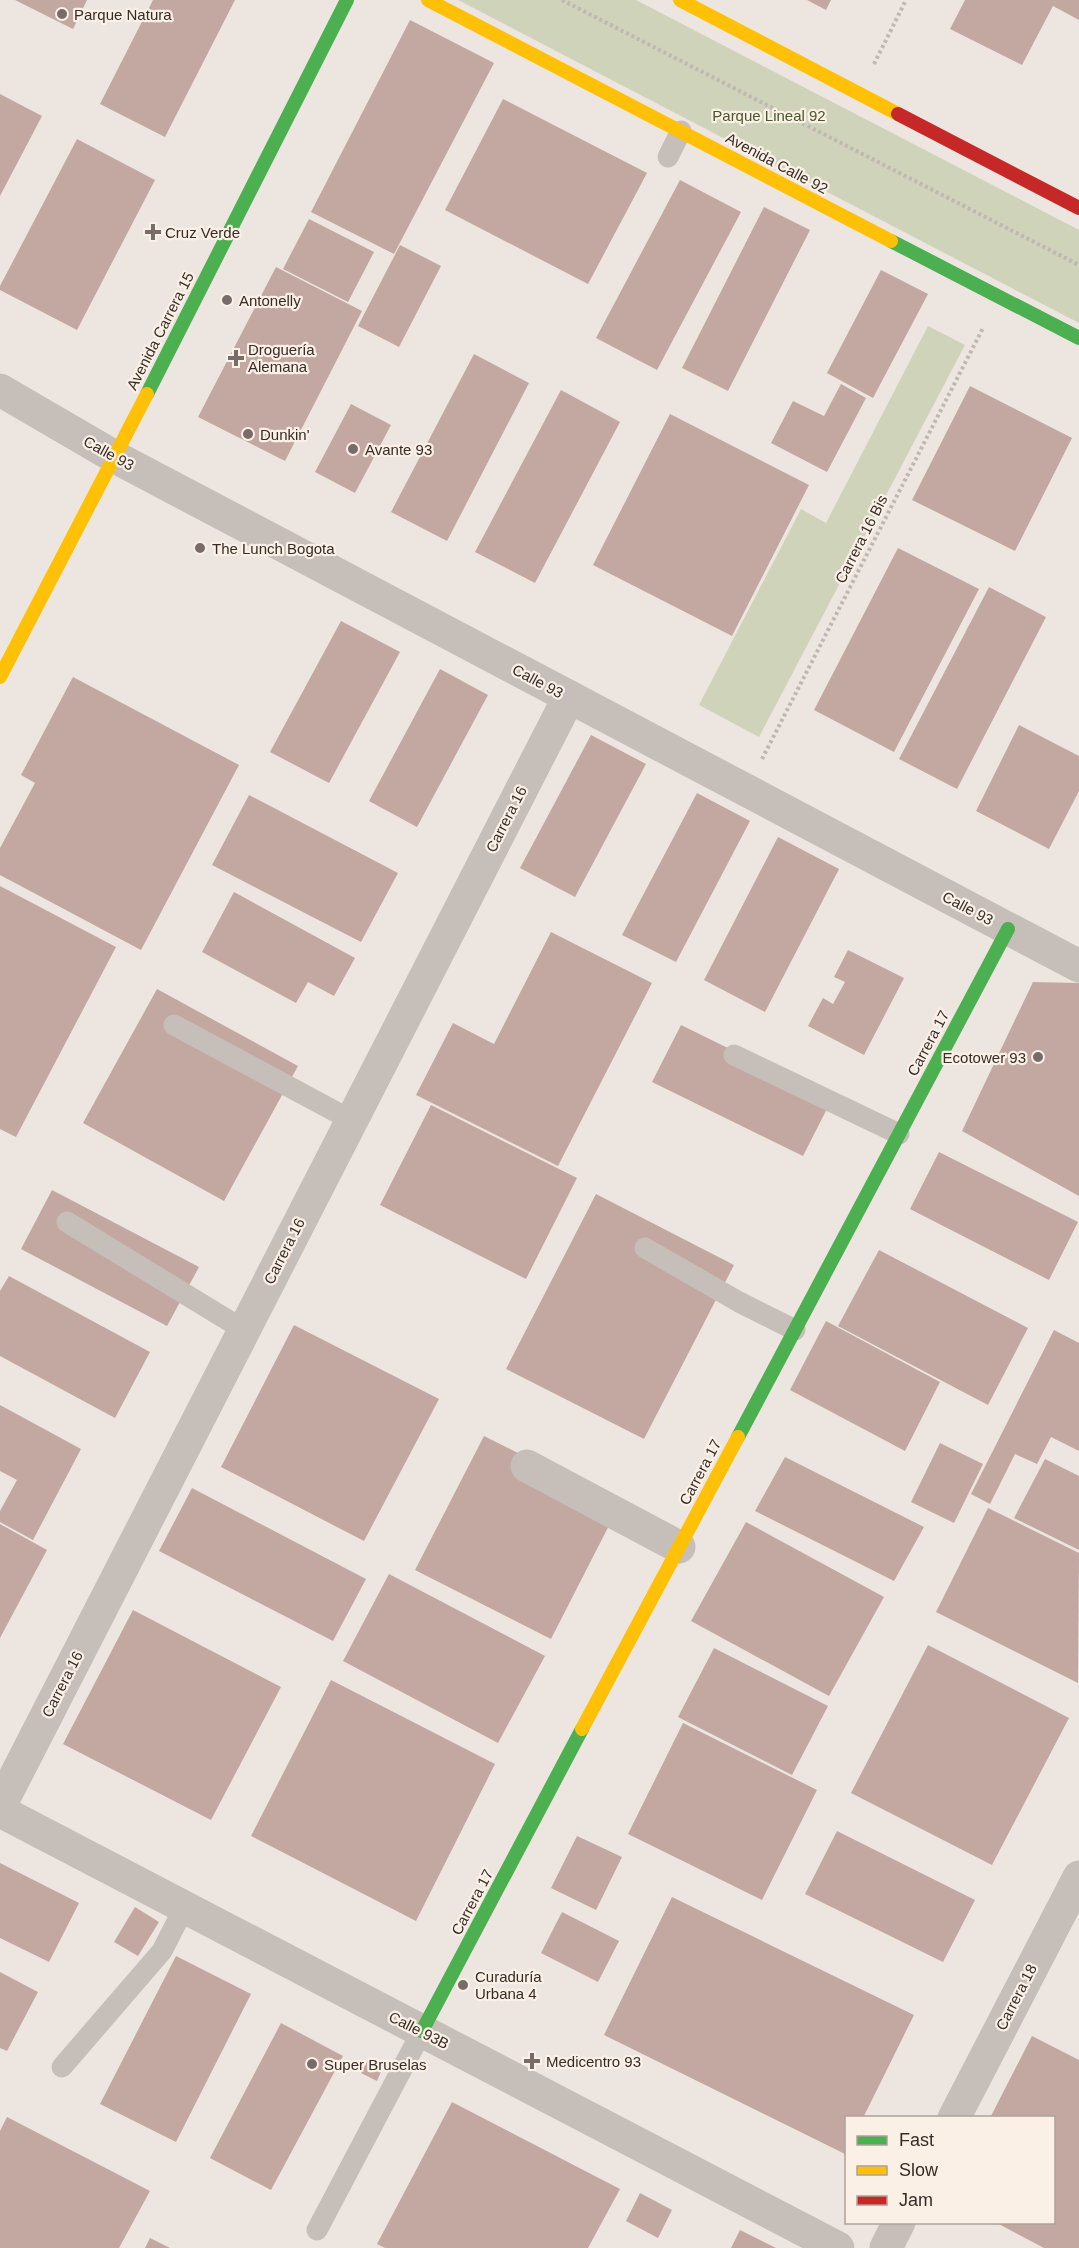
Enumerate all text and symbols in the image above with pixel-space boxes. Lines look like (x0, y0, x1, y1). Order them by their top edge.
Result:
place label: Parque Natura (74, 6, 172, 23)
marker: Parque Natura (55, 7, 69, 21)
park label: Parque Lineal 92 (712, 107, 826, 124)
street label: Avenida Calle 92 (723, 129, 831, 197)
place label: Cruz Verde (165, 224, 240, 241)
marker: Cruz Verde (146, 225, 160, 239)
street label: Avenida Carrera 15 (123, 269, 197, 393)
place label: Antonelly (239, 292, 301, 309)
marker: Antonelly (220, 293, 234, 307)
place label: Droguería Alemana (248, 341, 315, 375)
marker: Droguería Alemana (229, 351, 243, 365)
place label: Dunkin' (260, 426, 310, 443)
marker: Dunkin' (241, 427, 255, 441)
street label: Calle 93 (81, 432, 137, 474)
place label: Avante 93 (365, 441, 432, 458)
marker: Avante 93 (346, 442, 360, 456)
street label: Carrera 16 Bis (831, 492, 891, 586)
place label: The Lunch Bogota (212, 540, 335, 557)
marker: The Lunch Bogota (193, 541, 207, 555)
street label: Calle 93 (510, 661, 566, 701)
street label: Carrera 16 (482, 783, 530, 855)
street label: Calle 93 (940, 888, 996, 928)
street label: Carrera 17 (904, 1007, 952, 1079)
place label: Ecotower 93 (943, 1049, 1026, 1066)
marker: Ecotower 93 (1031, 1050, 1045, 1064)
street label: Carrera 16 (260, 1215, 308, 1287)
street label: Carrera 17 (676, 1436, 724, 1508)
street label: Carrera 16 (38, 1648, 86, 1720)
street label: Carrera 17 (448, 1866, 496, 1938)
street label: Carrera 18 (992, 1961, 1040, 2033)
place label: Curaduría Urbana 4 (475, 1968, 542, 2002)
marker: Curaduría Urbana 4 (456, 1978, 470, 1992)
street label: Calle 93B (386, 2008, 452, 2052)
marker: Medicentro 93 (523, 2052, 541, 2070)
place label: Medicentro 93 (546, 2053, 641, 2070)
place label: Super Bruselas (324, 2056, 427, 2073)
marker: Super Bruselas (305, 2057, 319, 2071)
legend (845, 2116, 1055, 2224)
text: Fast (899, 2130, 934, 2150)
text: Slow (899, 2160, 939, 2180)
text: Jam (899, 2190, 933, 2210)

